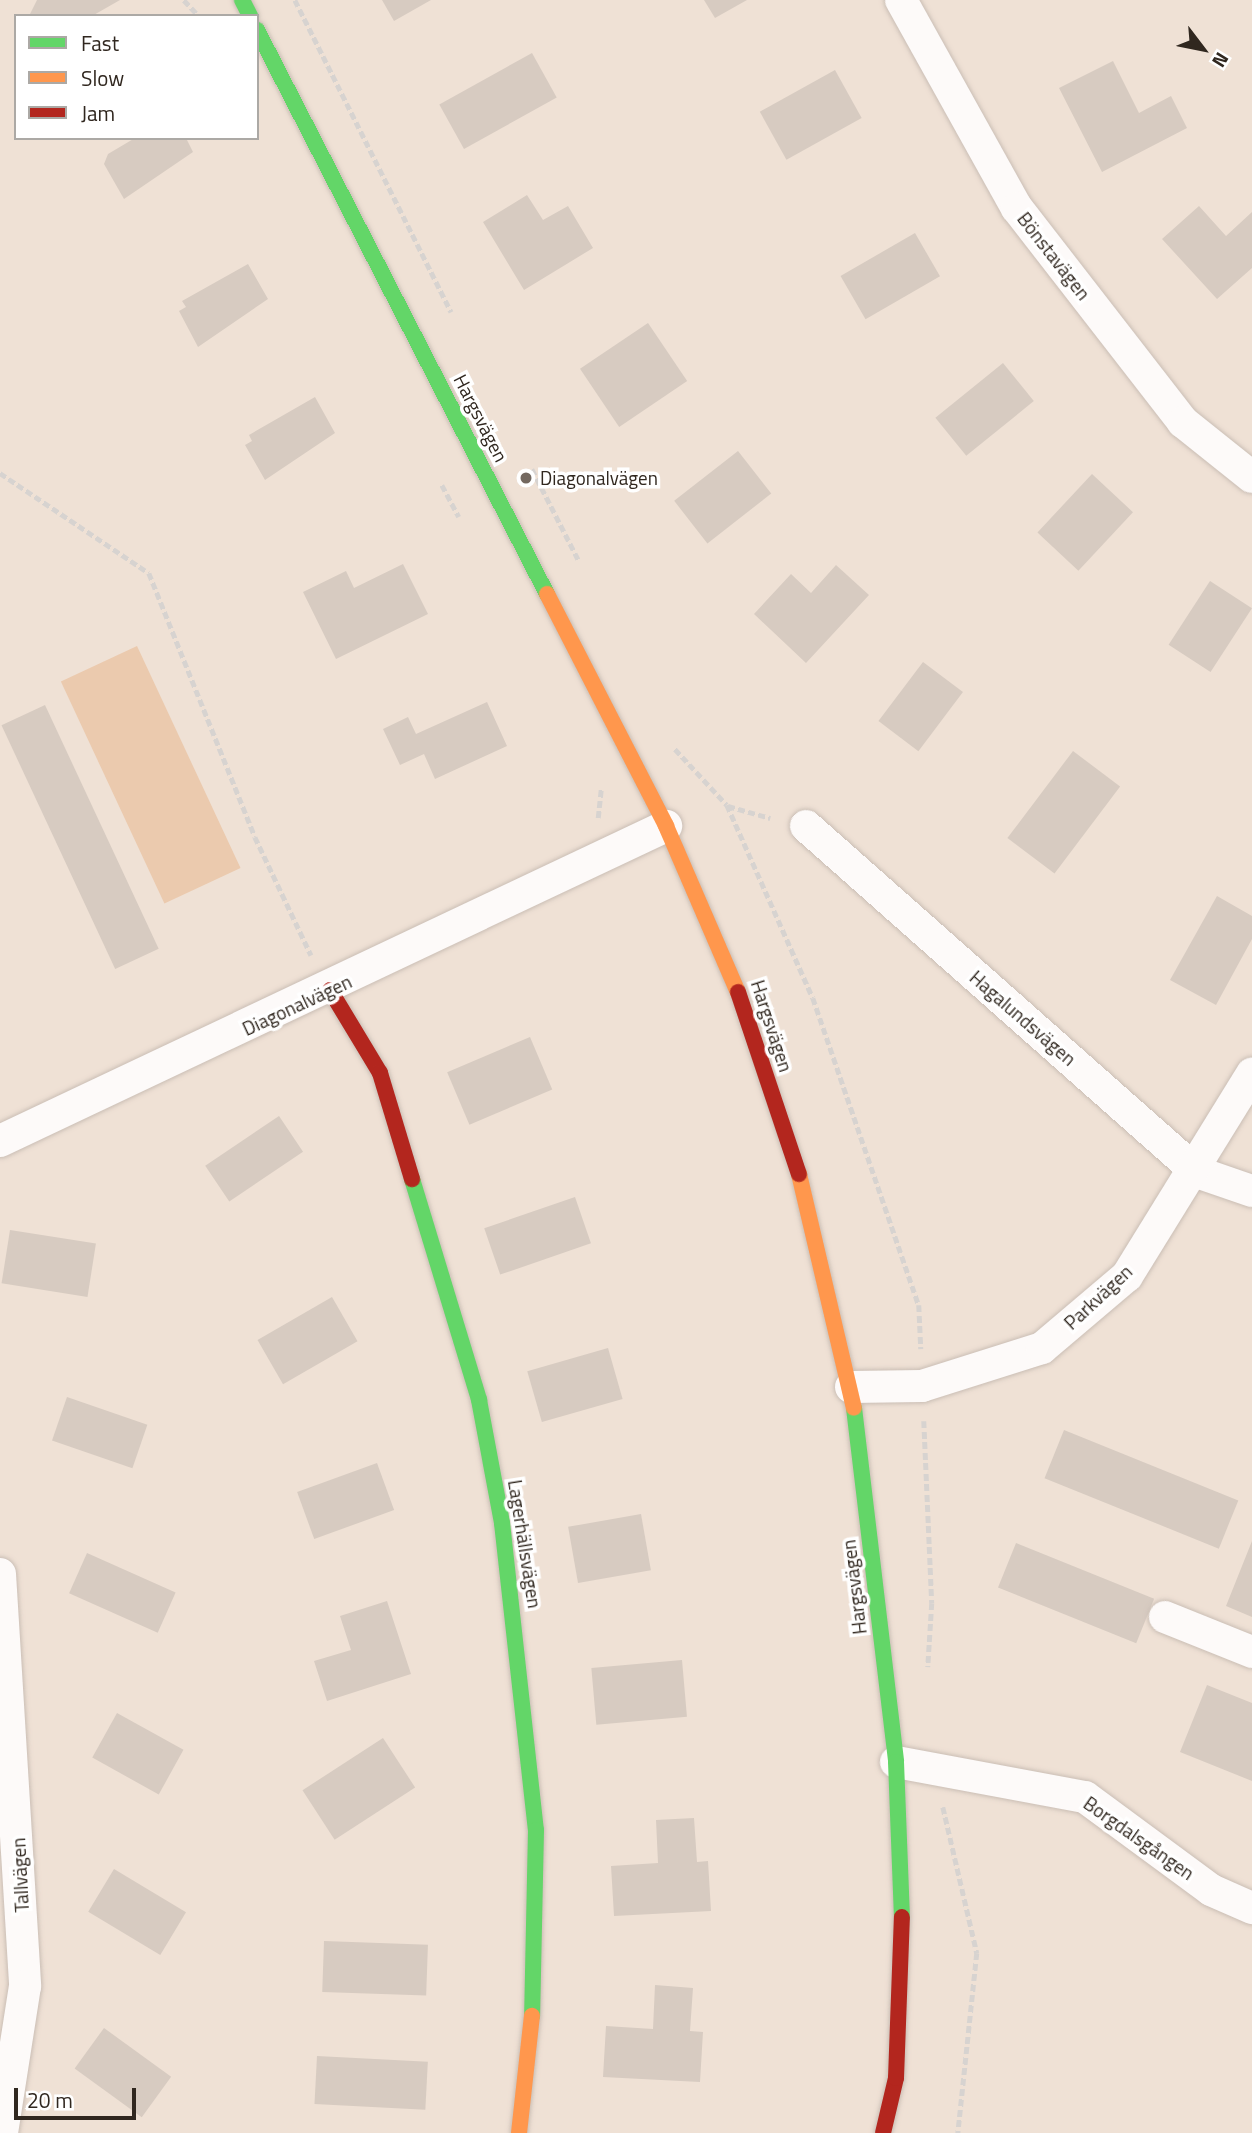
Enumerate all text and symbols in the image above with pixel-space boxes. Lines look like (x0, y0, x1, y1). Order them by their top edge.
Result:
legend (14, 14, 259, 140)
north arrow (1168, 14, 1238, 84)
text: Fast (81, 27, 119, 59)
text: N (1205, 47, 1237, 74)
text: Slow (81, 62, 124, 94)
text: Jam (81, 97, 115, 129)
street label: Bönstavägen (1013, 208, 1095, 304)
street label: Hargsvägen (449, 370, 513, 466)
place label: Diagonalvägen (540, 467, 658, 489)
marker: Diagonalvägen (518, 470, 534, 486)
street label: Hagalundsvägen (965, 966, 1081, 1070)
street label: Diagonalvägen (239, 970, 355, 1040)
street label: Hargsvägen (746, 977, 798, 1075)
street label: Parkvägen (1059, 1260, 1137, 1334)
street label: Lagerhällsvägen (504, 1478, 546, 1610)
street label: Hargsvägen (837, 1538, 871, 1636)
street label: Borgdalsgången (1079, 1791, 1199, 1885)
street label: Tallvägen (7, 1837, 33, 1913)
scale bar (18, 2074, 140, 2118)
text: 20 m (27, 2084, 73, 2116)

